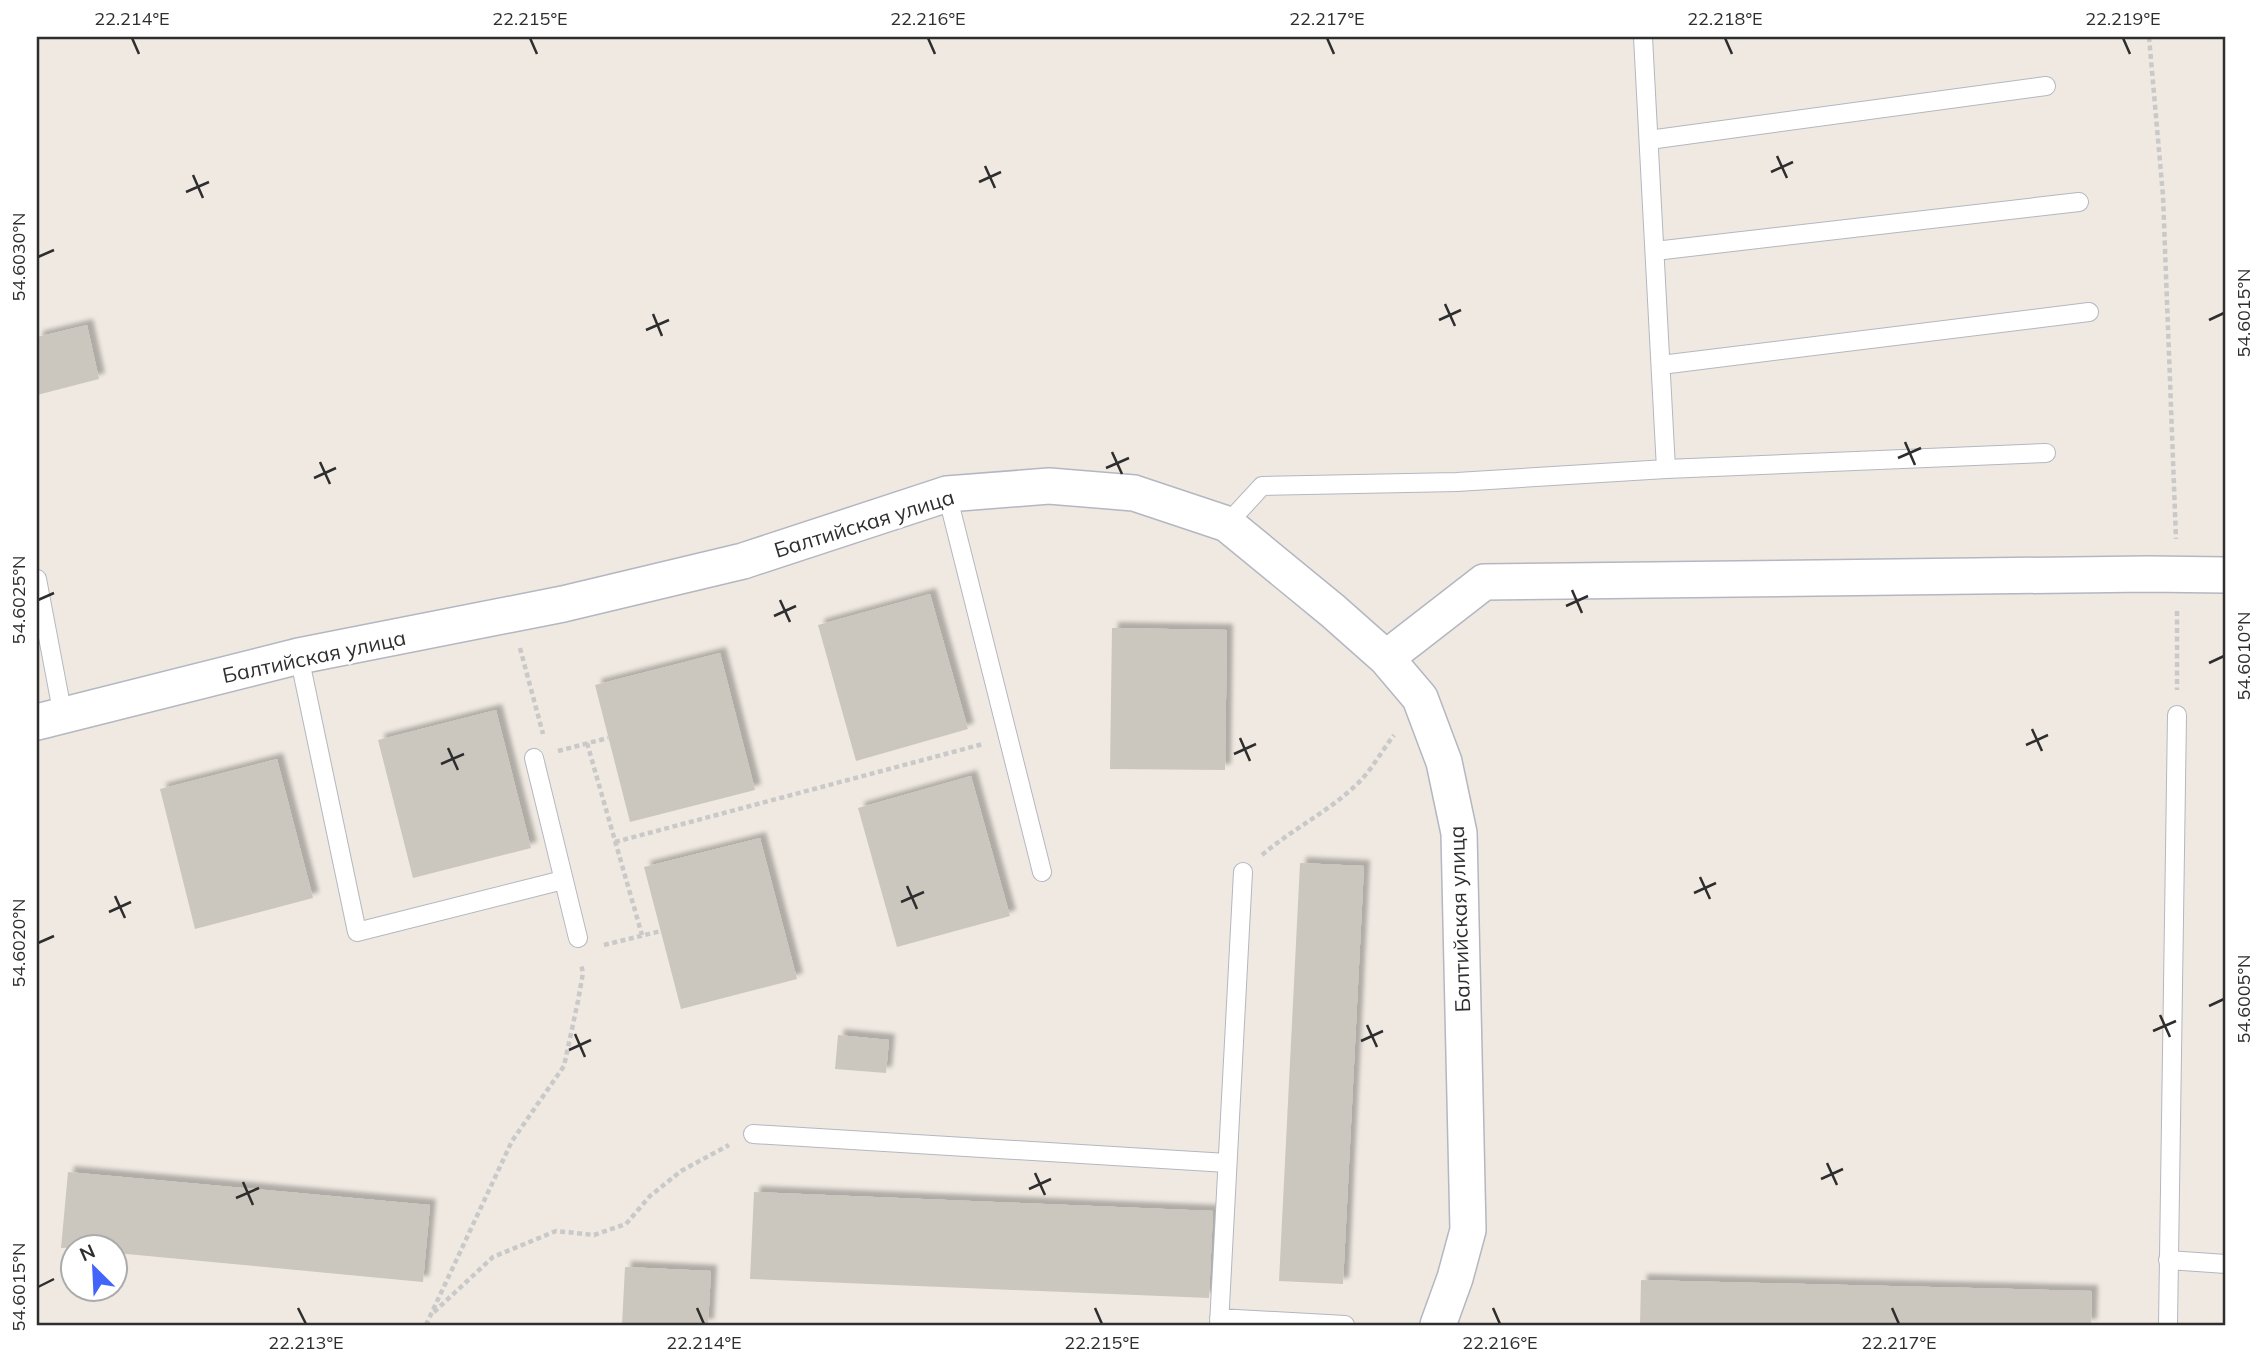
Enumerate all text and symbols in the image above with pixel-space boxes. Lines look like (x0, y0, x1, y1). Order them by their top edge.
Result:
text: 22.214°E (94, 7, 170, 30)
text: 22.215°E (492, 7, 568, 30)
text: 22.216°E (890, 7, 966, 30)
text: 22.217°E (1289, 7, 1365, 30)
text: 22.218°E (1687, 7, 1763, 30)
text: 22.219°E (2085, 7, 2161, 30)
text: 54.6030°N (7, 212, 30, 302)
text: 54.6015°N (2232, 268, 2255, 358)
street label: Балтийская улица (771, 483, 957, 563)
text: 54.6025°N (7, 555, 30, 645)
text: 54.6010°N (2232, 611, 2255, 701)
street label: Балтийская улица (220, 624, 408, 688)
street label: Балтийская улица (1443, 825, 1475, 1013)
text: 54.6020°N (7, 898, 30, 988)
text: 54.6005°N (2232, 954, 2255, 1044)
north arrow (60, 1232, 130, 1302)
text: N (76, 1239, 99, 1266)
text: 54.6015°N (7, 1242, 30, 1332)
text: 22.213°E (268, 1331, 344, 1354)
text: 22.214°E (666, 1331, 742, 1354)
text: 22.215°E (1064, 1331, 1140, 1354)
text: 22.216°E (1462, 1331, 1538, 1354)
text: 22.217°E (1861, 1331, 1937, 1354)

